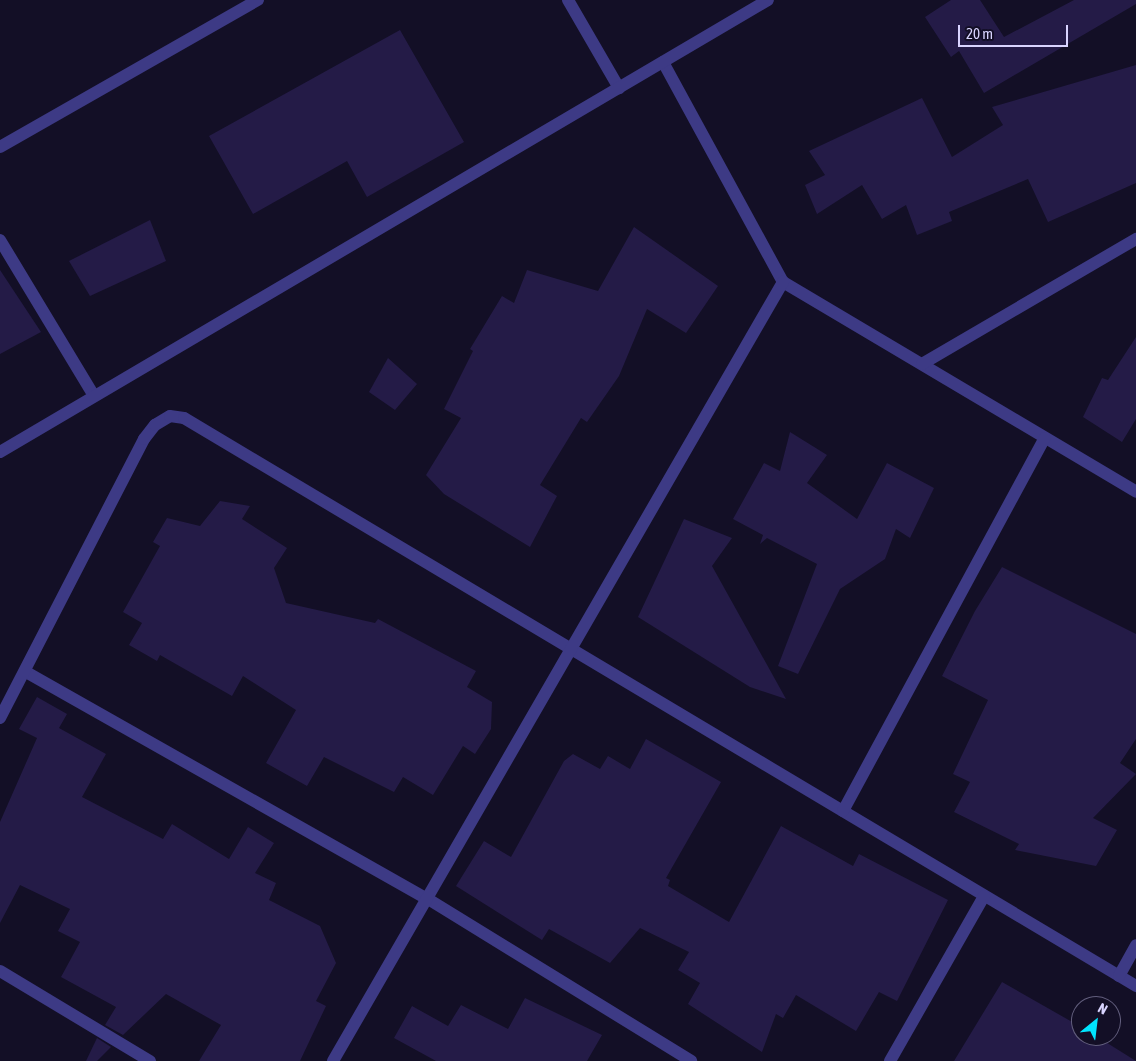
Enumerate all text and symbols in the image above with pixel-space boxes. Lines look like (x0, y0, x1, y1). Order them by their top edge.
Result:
scale bar (961, 15, 1071, 47)
text: 20 m (966, 25, 993, 42)
north arrow (1071, 996, 1121, 1046)
text: N (1095, 1000, 1110, 1018)

